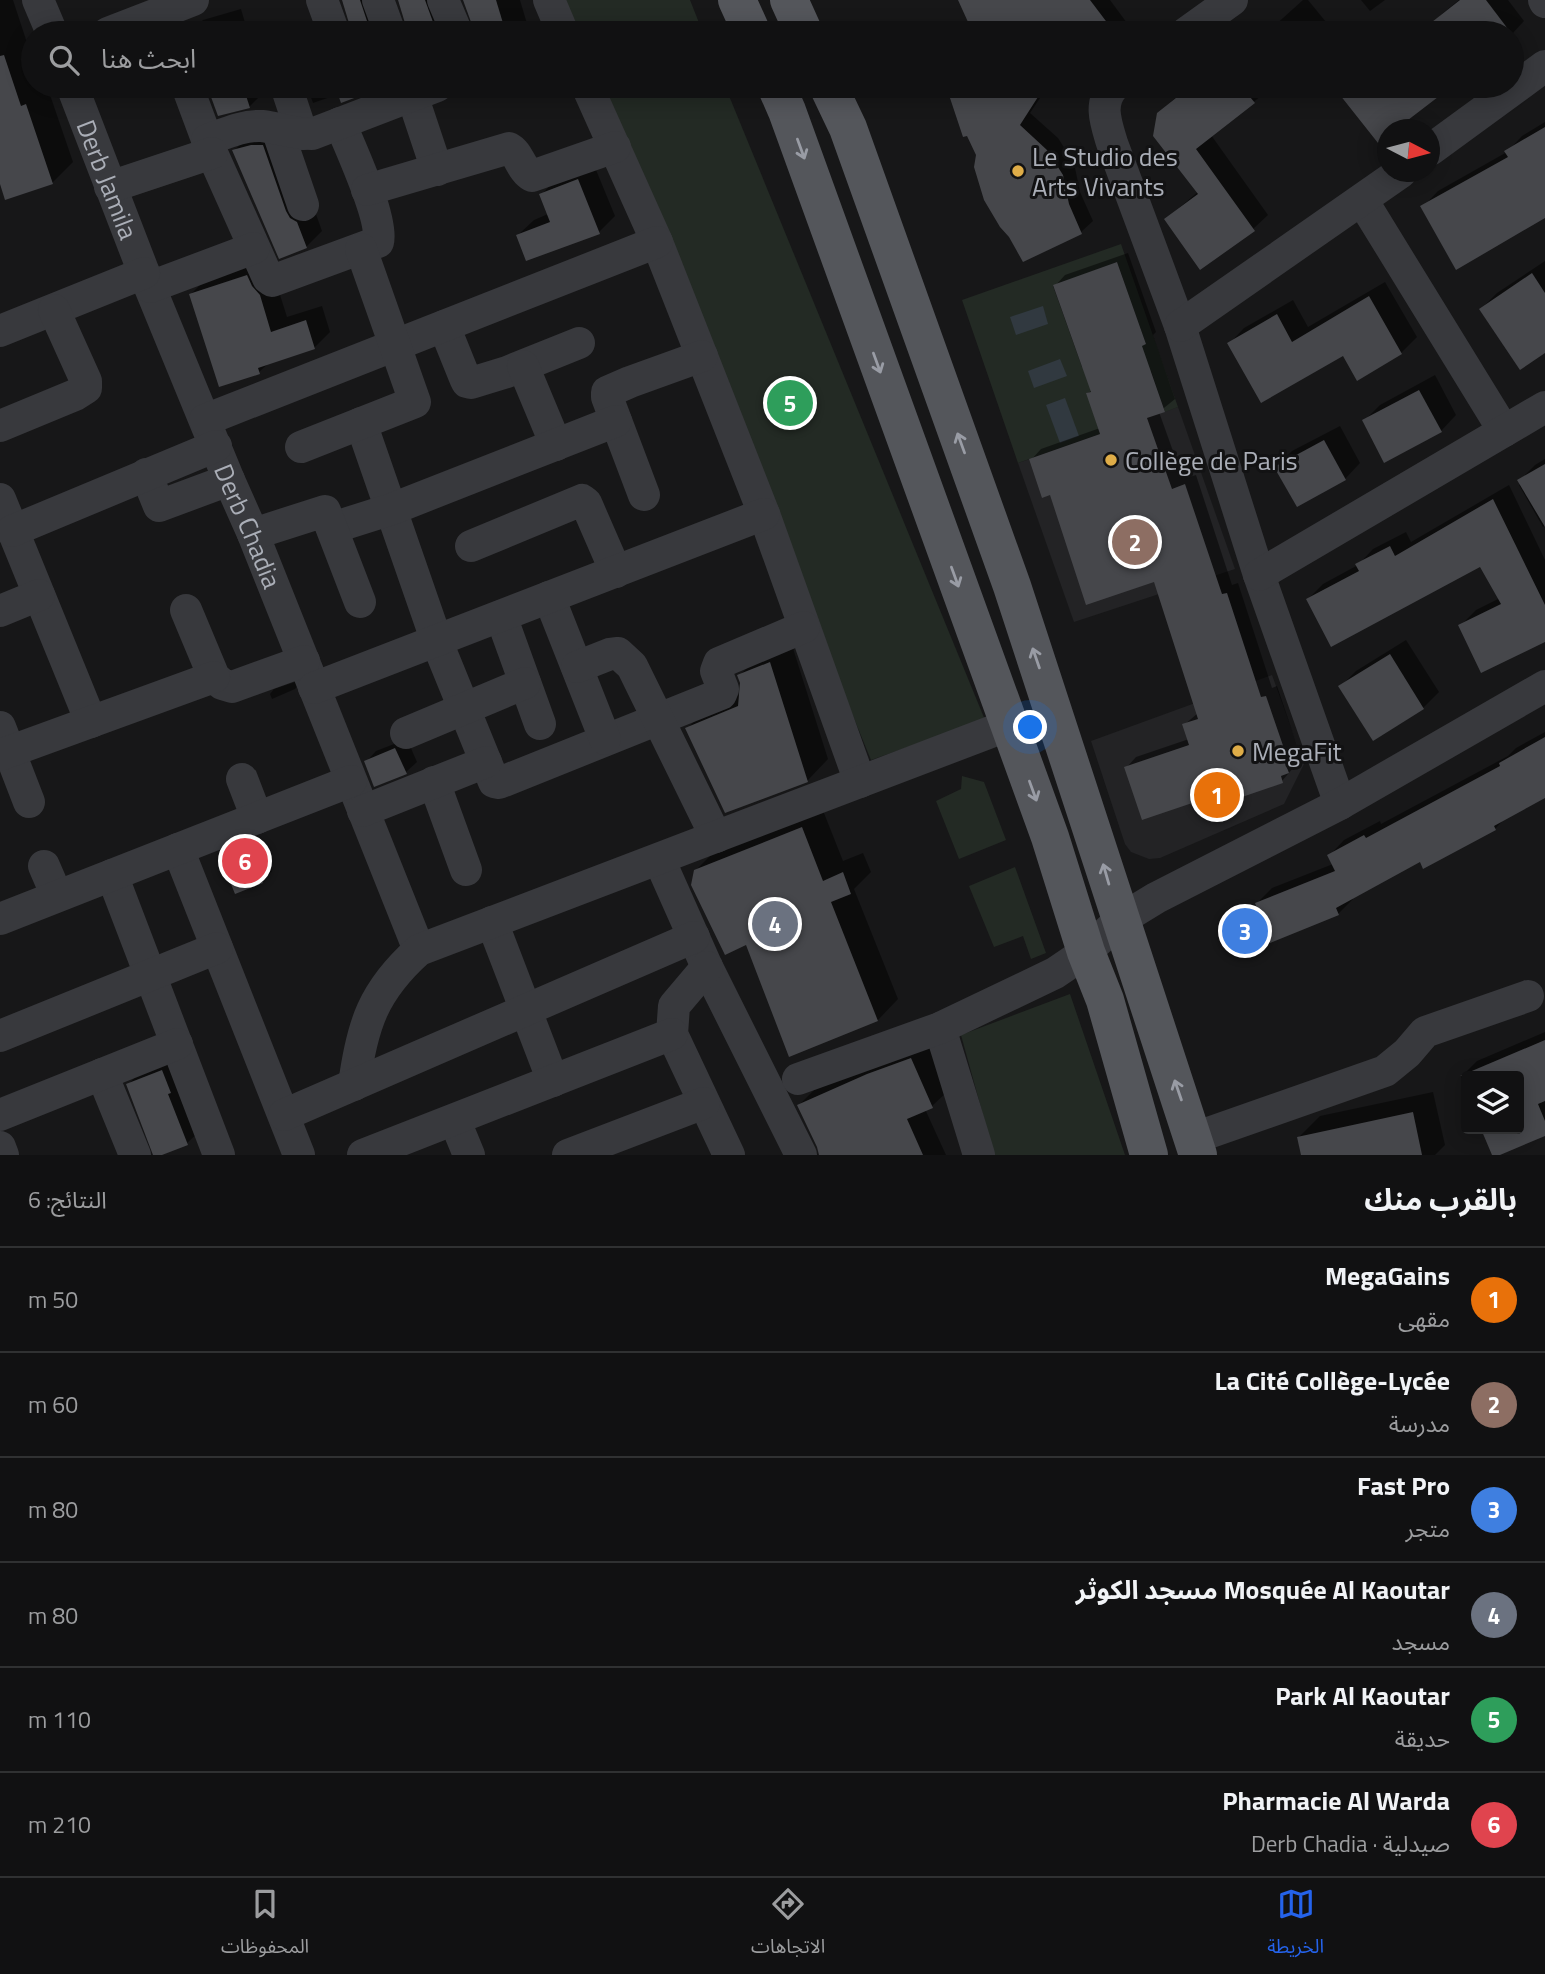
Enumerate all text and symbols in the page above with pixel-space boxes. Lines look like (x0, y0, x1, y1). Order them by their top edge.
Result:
search box (21, 21, 1524, 98)
text: ابحث هنا (101, 39, 196, 78)
icon: search (45, 41, 83, 79)
street label: Derb Jamila (67, 114, 149, 245)
north arrow (1377, 119, 1440, 182)
place label: Le Studio des Arts Vivants (1032, 137, 1178, 206)
one-way arrow (795, 138, 808, 160)
marker: Le Studio des Arts Vivants (1010, 163, 1026, 179)
one-way arrow (872, 352, 885, 374)
pin: 5 (767, 377, 813, 429)
one-way arrow (953, 433, 966, 455)
place label: Collège de Paris (1125, 441, 1298, 480)
marker: Collège de Paris (1103, 452, 1119, 468)
street label: Derb Chadia (205, 458, 292, 594)
pin: 2 (1112, 516, 1158, 568)
one-way arrow (949, 566, 962, 588)
one-way arrow (1029, 647, 1041, 669)
your location (1013, 710, 1047, 744)
place label: MegaFit (1252, 732, 1342, 771)
marker: MegaFit (1230, 743, 1246, 759)
pin: 1 (1194, 769, 1240, 821)
one-way arrow (1027, 780, 1040, 802)
pin: 6 (222, 835, 268, 887)
one-way arrow (1099, 863, 1112, 885)
pin: 4 (752, 898, 798, 950)
pin: 3 (1222, 905, 1268, 957)
map controls (1461, 1071, 1524, 1134)
button: layers (1461, 1071, 1524, 1134)
one-way arrow (1171, 1079, 1184, 1101)
text: بالقرب منك (1364, 1176, 1517, 1222)
text: النتائج: 6 (28, 1182, 107, 1217)
text: MegaGains (1325, 1256, 1450, 1295)
text: 50 m (28, 1282, 78, 1317)
text: 1 (1488, 1282, 1500, 1317)
text: مقهى (1398, 1301, 1450, 1336)
text: La Cité Collège-Lycée (1214, 1361, 1450, 1400)
text: 60 m (28, 1387, 78, 1422)
text: 2 (1488, 1387, 1500, 1422)
text: مدرسة (1389, 1406, 1450, 1441)
text: Fast Pro (1357, 1466, 1450, 1505)
text: 80 m (28, 1492, 78, 1527)
text: 3 (1488, 1492, 1500, 1527)
text: متجر (1406, 1511, 1450, 1546)
text: Mosquée Al Kaoutar مسجد الكوثر (1076, 1570, 1450, 1609)
text: 80 m (28, 1598, 78, 1633)
text: 4 (1488, 1598, 1500, 1633)
text: مسجد (1391, 1624, 1450, 1659)
text: Park Al Kaoutar (1275, 1676, 1450, 1715)
text: 110 m (28, 1702, 91, 1737)
text: 5 (1488, 1702, 1500, 1737)
text: حديقة (1395, 1721, 1450, 1756)
text: Pharmacie Al Warda (1222, 1781, 1450, 1820)
text: 210 m (28, 1807, 91, 1842)
text: 6 (1488, 1807, 1500, 1842)
text: صيدلية · Derb Chadia (1251, 1826, 1450, 1861)
tab: المحفوظات (221, 1885, 309, 1967)
tab: الاتجاهات (751, 1885, 825, 1967)
tab: الخريطة (1267, 1885, 1324, 1967)

